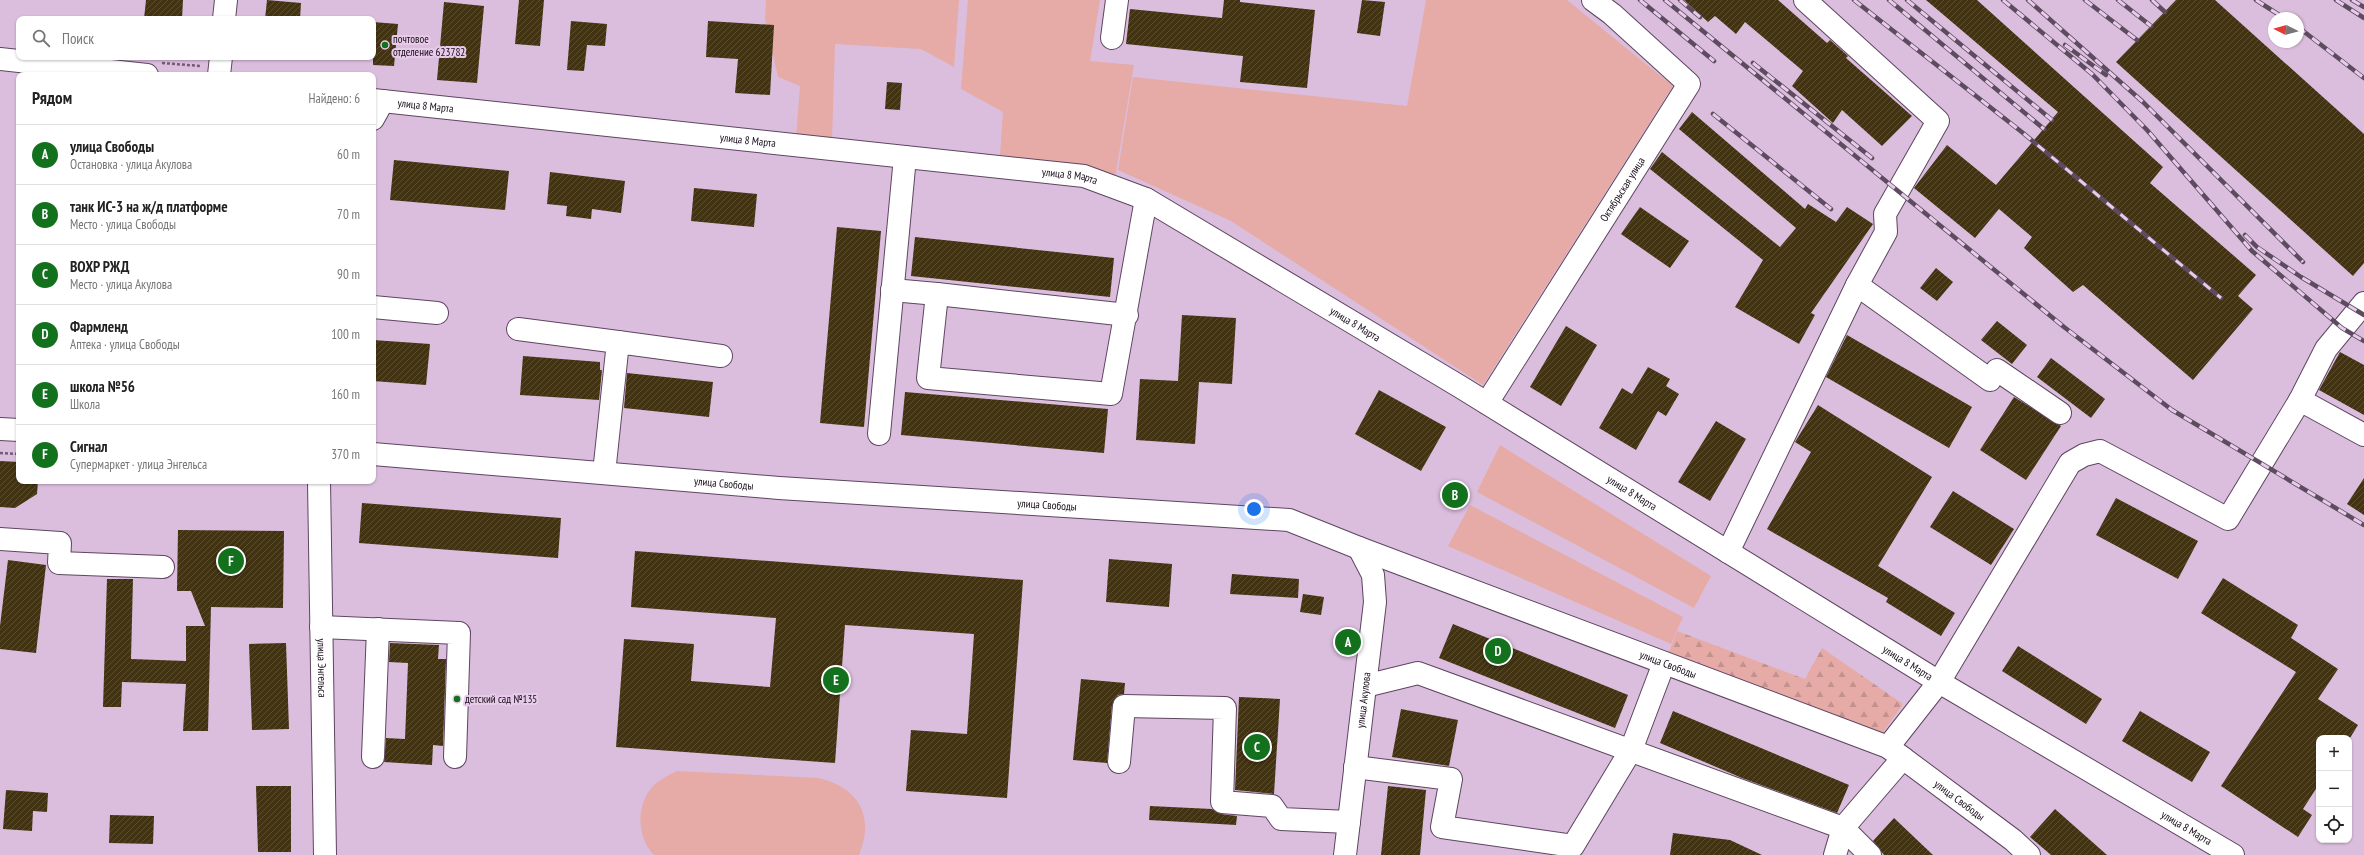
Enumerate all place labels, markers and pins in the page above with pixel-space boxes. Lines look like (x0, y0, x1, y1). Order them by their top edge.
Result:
place label: почтовое отделение 623782 (393, 32, 465, 59)
marker: почтовое отделение 623782 (380, 40, 390, 50)
pin: B (1442, 480, 1468, 510)
pin: F (218, 546, 244, 576)
pin: A (1335, 627, 1361, 657)
pin: D (1485, 636, 1511, 666)
pin: E (823, 665, 849, 695)
place label: детский сад №135 (465, 692, 537, 706)
marker: детский сад №135 (452, 694, 462, 704)
pin: C (1244, 732, 1270, 762)

